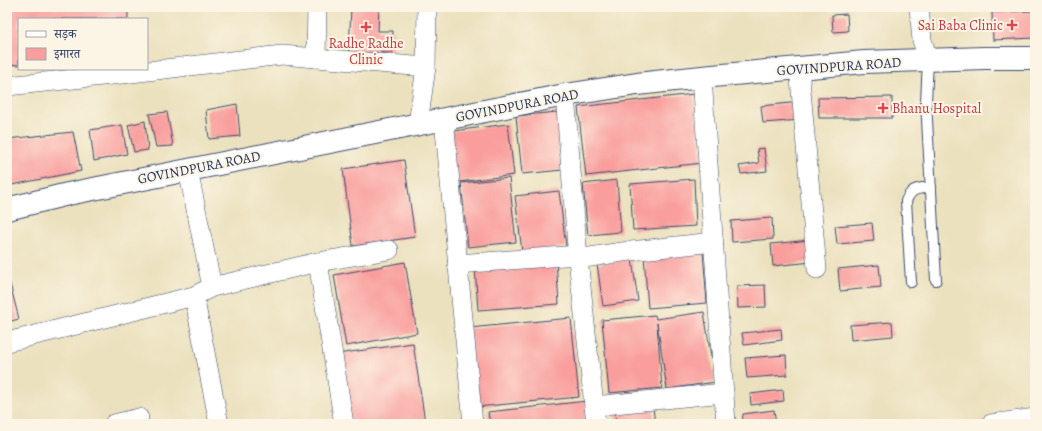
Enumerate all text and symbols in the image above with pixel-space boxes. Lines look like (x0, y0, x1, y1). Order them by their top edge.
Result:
place label: Sai Baba Clinic (918, 16, 1003, 35)
legend (18, 18, 148, 70)
marker: Sai Baba Clinic (1006, 19, 1018, 31)
marker: Radhe Radhe Clinic (360, 21, 372, 33)
text: सड़क (53, 26, 78, 42)
place label: Radhe Radhe Clinic (329, 34, 403, 69)
text: इमारत (53, 46, 81, 62)
street label: GOVINDPURA ROAD (776, 53, 902, 80)
street label: GOVINDPURA ROAD (454, 84, 580, 127)
place label: Bhanu Hospital (892, 99, 982, 118)
marker: Bhanu Hospital (877, 102, 889, 114)
street label: GOVINDPURA ROAD (136, 146, 262, 189)

